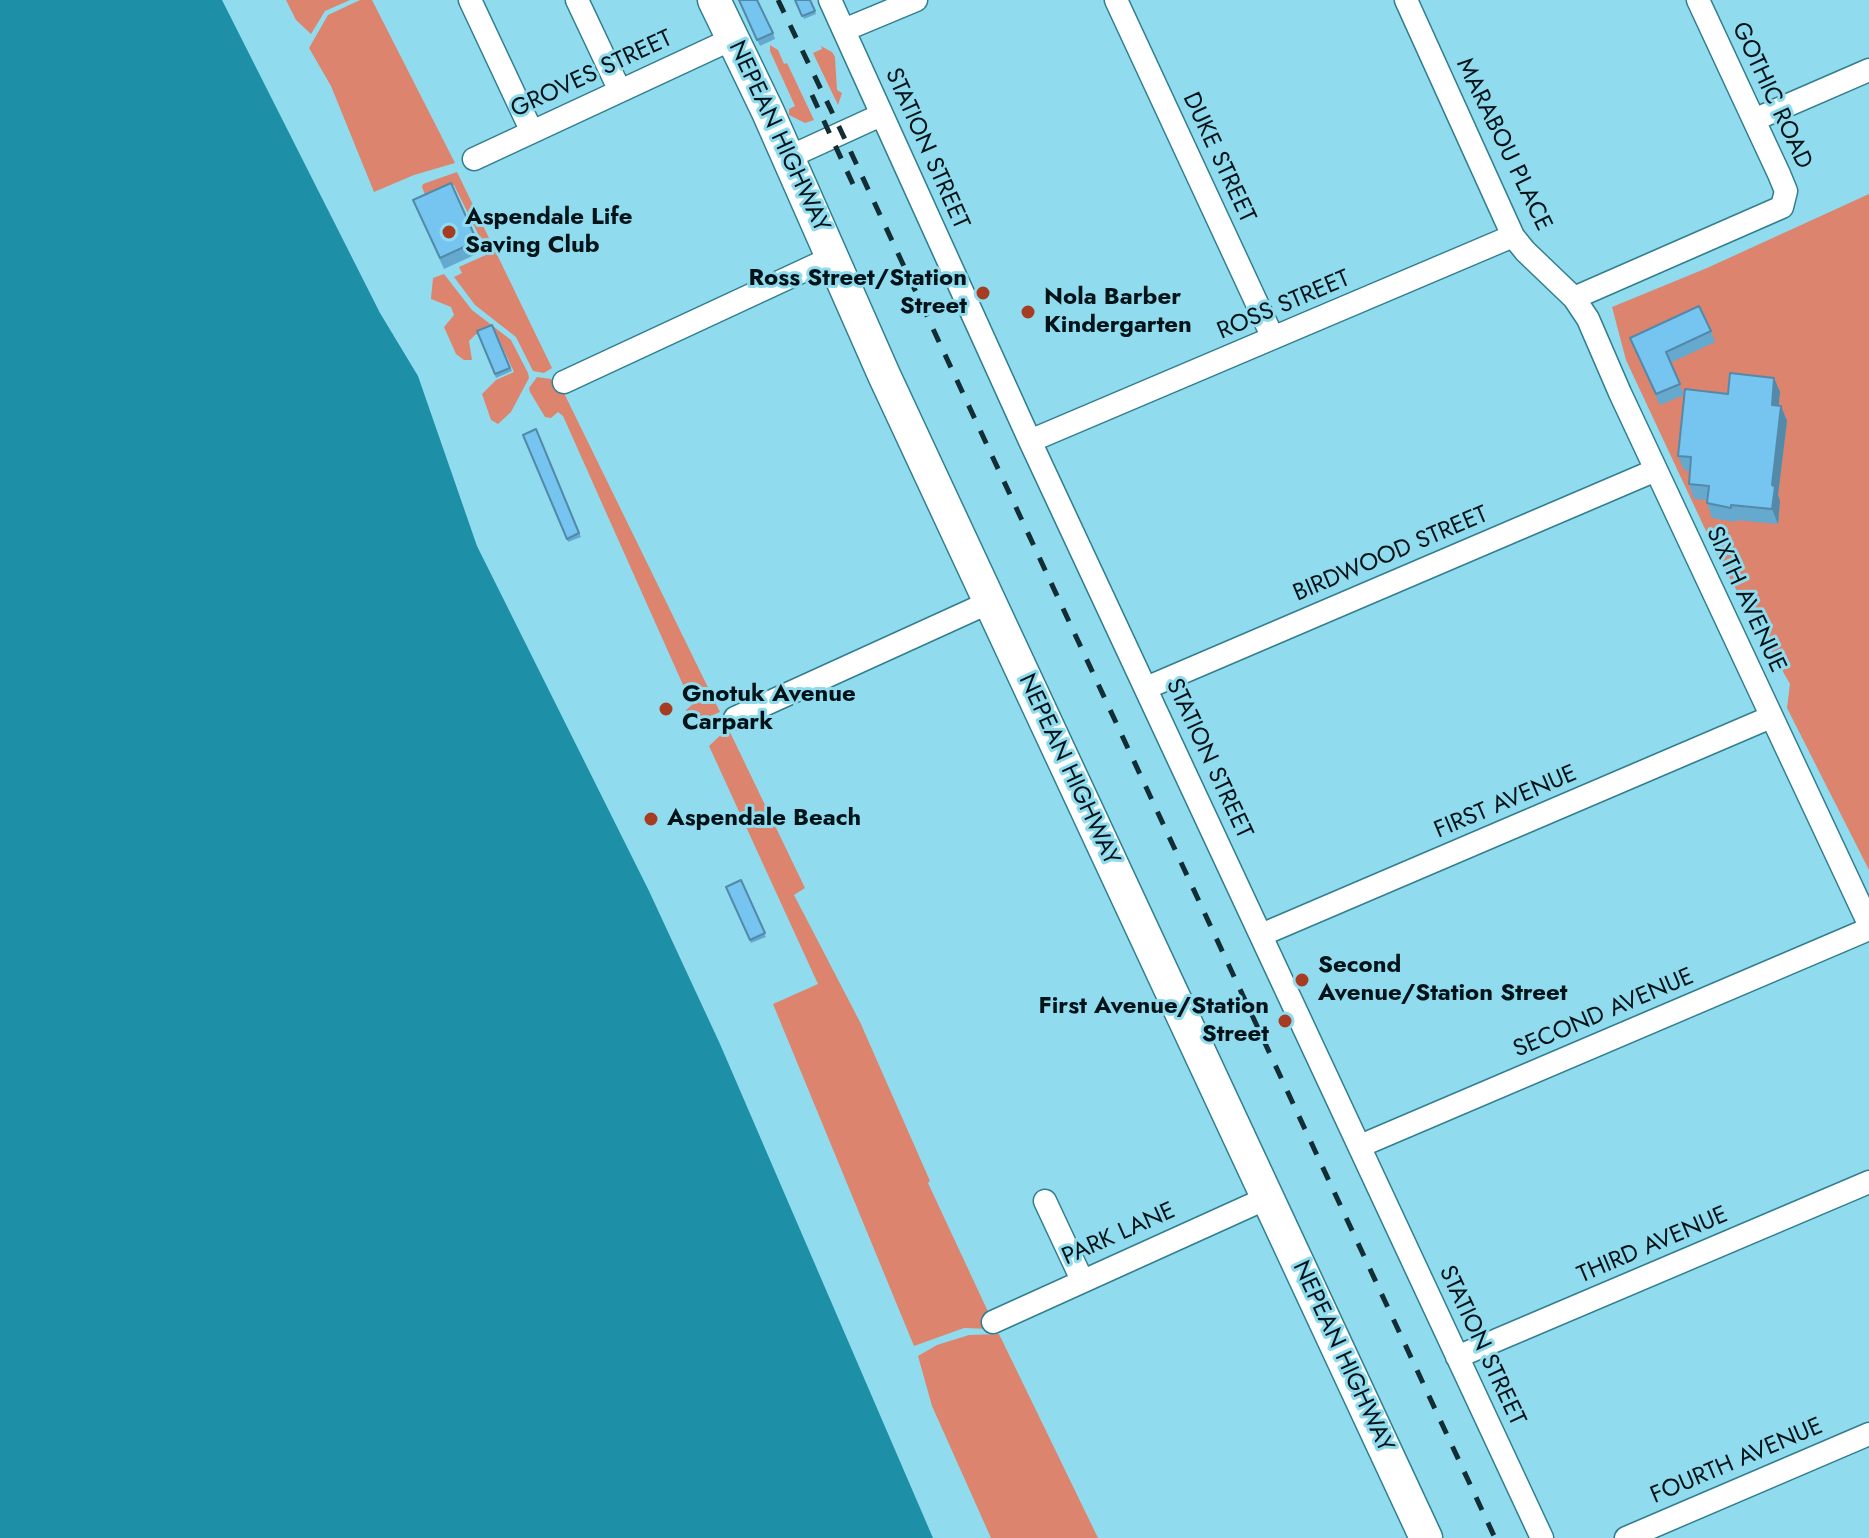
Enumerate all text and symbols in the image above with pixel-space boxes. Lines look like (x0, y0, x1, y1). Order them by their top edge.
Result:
street label: GOTHIC ROAD (1724, 18, 1818, 174)
street label: GROVES STREET (507, 25, 677, 125)
street label: NEPEAN HIGHWAY (721, 37, 835, 237)
street label: MARABOU PLACE (1449, 54, 1557, 236)
street label: STATION STREET (878, 64, 974, 234)
street label: DUKE STREET (1175, 88, 1261, 228)
place label: Aspendale Life Saving Club (465, 204, 632, 260)
marker: Aspendale Life Saving Club (440, 223, 458, 241)
place label: Ross Street/Station Street (749, 265, 967, 321)
street label: ROSS STREET (1213, 265, 1355, 347)
marker: Ross Street/Station Street (974, 284, 992, 302)
place label: Nola Barber Kindergarten (1044, 284, 1192, 340)
marker: Nola Barber Kindergarten (1019, 303, 1037, 321)
street label: BIRDWOOD STREET (1289, 501, 1493, 609)
street label: SIXTH AVENUE (1699, 522, 1791, 678)
street label: NEPEAN HIGHWAY (1011, 670, 1125, 870)
street label: STATION STREET (1158, 674, 1258, 844)
place label: Gnotuk Avenue Carpark (682, 681, 856, 737)
marker: Gnotuk Avenue Carpark (657, 700, 675, 718)
street label: FIRST AVENUE (1430, 760, 1582, 846)
place label: Aspendale Beach (667, 805, 861, 833)
marker: Aspendale Beach (642, 810, 660, 828)
place label: Second Avenue/Station Street (1318, 952, 1567, 1008)
street label: SECOND AVENUE (1509, 963, 1699, 1065)
marker: Second Avenue/Station Street (1293, 971, 1311, 989)
place label: First Avenue/Station Street (1038, 993, 1269, 1049)
marker: First Avenue/Station Street (1276, 1012, 1294, 1030)
street label: PARK LANE (1058, 1197, 1180, 1273)
street label: THIRD AVENUE (1574, 1201, 1732, 1291)
street label: NEPEAN HIGHWAY (1285, 1257, 1399, 1457)
street label: STATION STREET (1431, 1261, 1531, 1431)
street label: FOURTH AVENUE (1647, 1413, 1827, 1511)

